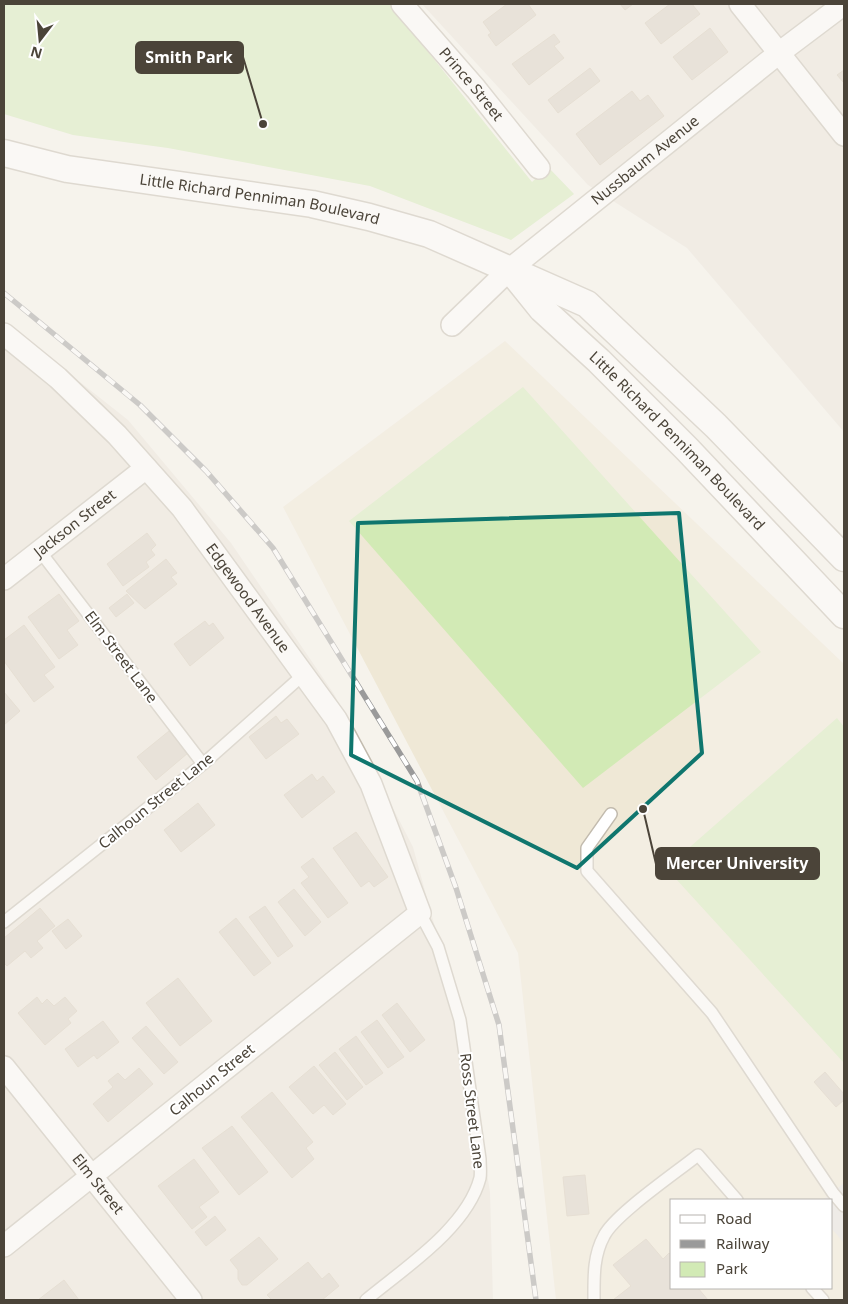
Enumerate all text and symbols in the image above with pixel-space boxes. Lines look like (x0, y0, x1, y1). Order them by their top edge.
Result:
north arrow (15, 15, 65, 65)
text: N (28, 42, 44, 64)
callout: Smith Park (136, 42, 243, 73)
street label: Prince Street (435, 43, 509, 125)
text: Smith Park (145, 46, 233, 68)
street label: Nussbaum Avenue (587, 110, 703, 209)
street label: Little Richard Penniman Boulevard (138, 169, 382, 229)
street label: Little Richard Penniman Boulevard (586, 346, 770, 534)
street label: Jackson Street (28, 484, 120, 562)
street label: Edgewood Avenue (202, 539, 295, 656)
street label: Elm Street Lane (81, 606, 163, 706)
street label: Calhoun Street Lane (94, 748, 217, 853)
callout: Mercer University (656, 848, 819, 879)
text: Mercer University (666, 852, 809, 874)
street label: Calhoun Street (164, 1038, 259, 1120)
street label: Ross Street Lane (456, 1052, 490, 1170)
street label: Elm Street (68, 1149, 129, 1218)
legend (670, 1199, 833, 1289)
text: Road (716, 1208, 752, 1228)
text: Railway (716, 1233, 770, 1253)
text: Park (716, 1258, 748, 1278)

